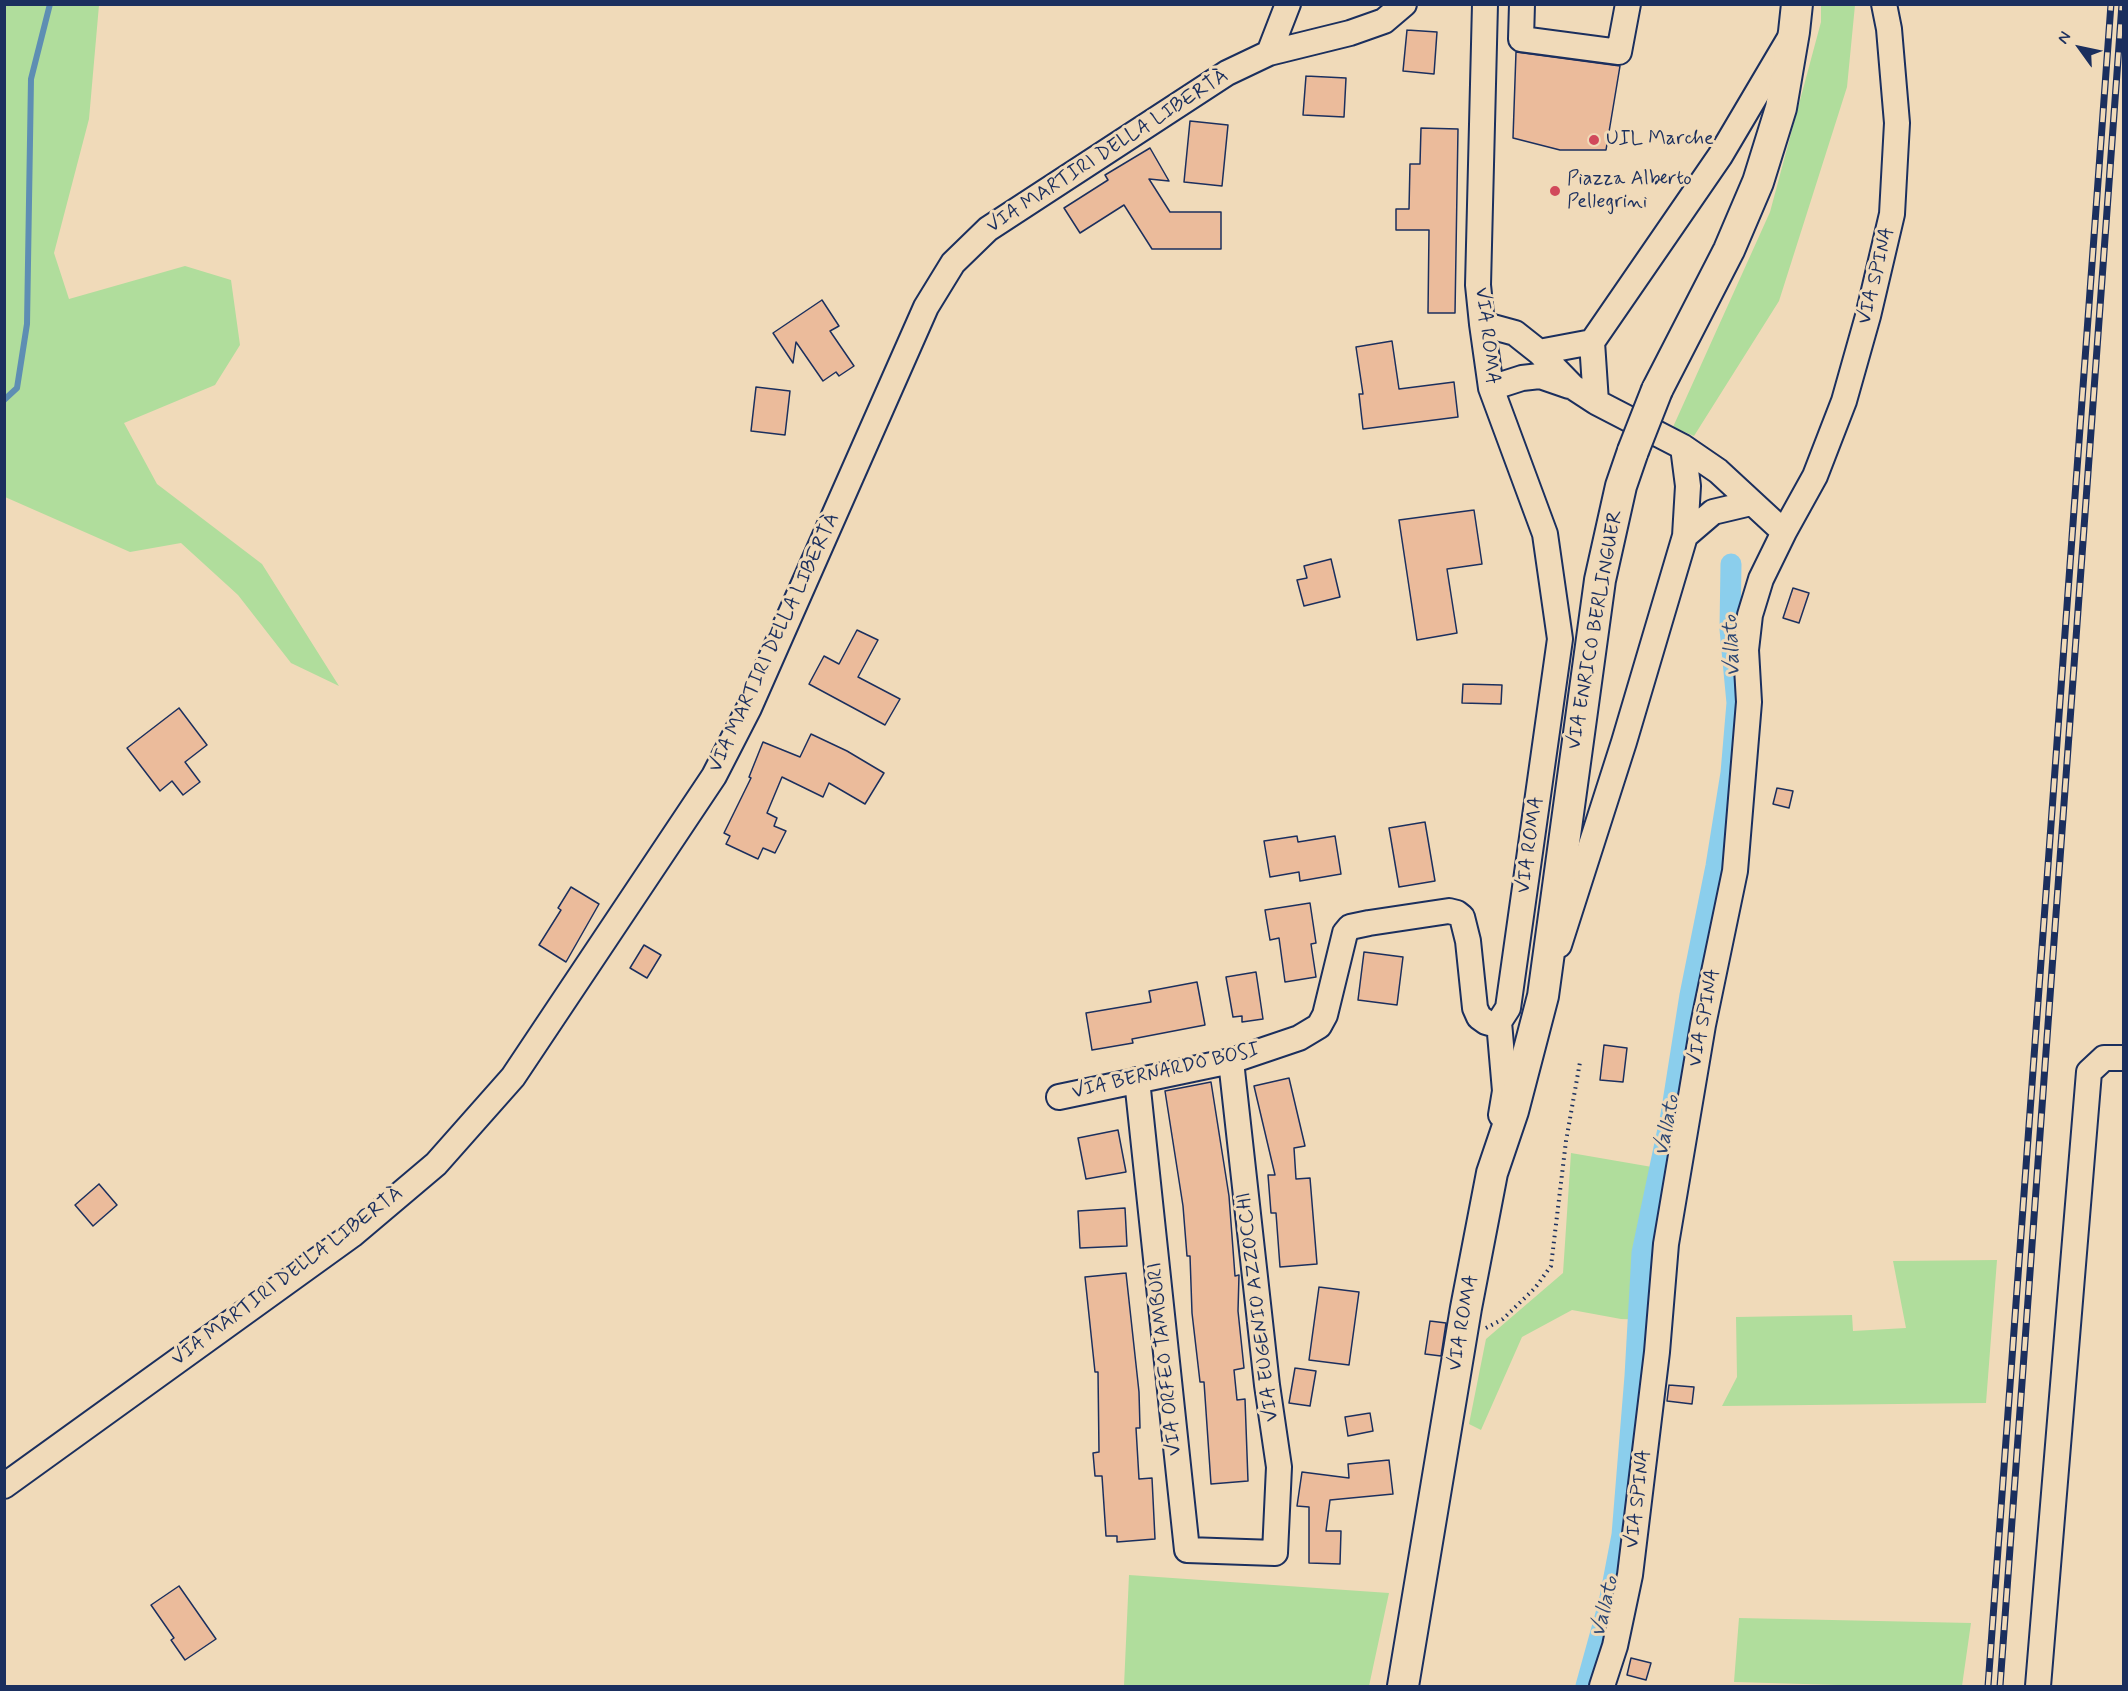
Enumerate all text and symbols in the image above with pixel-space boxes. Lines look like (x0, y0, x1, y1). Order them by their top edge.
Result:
north arrow (2050, 18, 2110, 78)
text: N (2053, 28, 2076, 48)
street label: VIA MARTIRI DELLA LIBERTÀ (983, 65, 1233, 239)
place label: UIL Marche (1606, 128, 1714, 152)
marker: UIL Marche (1587, 133, 1601, 147)
place label: Piazza Alberto Pellegrini (1567, 168, 1692, 215)
marker: Piazza Alberto Pellegrini (1548, 184, 1562, 198)
street label: VIA SPINA (1853, 225, 1901, 327)
street label: VIA ROMA (1468, 286, 1504, 386)
street label: VIA ENRICO BERLINGUER (1563, 508, 1629, 752)
street label: VIA MARTIRI DELLA LIBERTÀ (704, 510, 846, 776)
water label: Vallato (1719, 615, 1747, 677)
street label: VIA ROMA (1512, 795, 1550, 895)
street label: VIA SPINA (1684, 967, 1726, 1069)
street label: VIA BERNARDO BOSI (1070, 1039, 1262, 1105)
water label: Vallato (1650, 1093, 1686, 1159)
street label: VIA MARTIRI DELLA LIBERTÀ (168, 1182, 408, 1372)
street label: VIA EUGENIO AZZOCCHI (1233, 1191, 1285, 1423)
street label: VIA ORFEO TAMBURI (1144, 1261, 1188, 1457)
street label: VIA ROMA (1444, 1273, 1484, 1373)
street label: VIA SPINA (1621, 1448, 1657, 1550)
water label: Vallato (1587, 1574, 1625, 1640)

